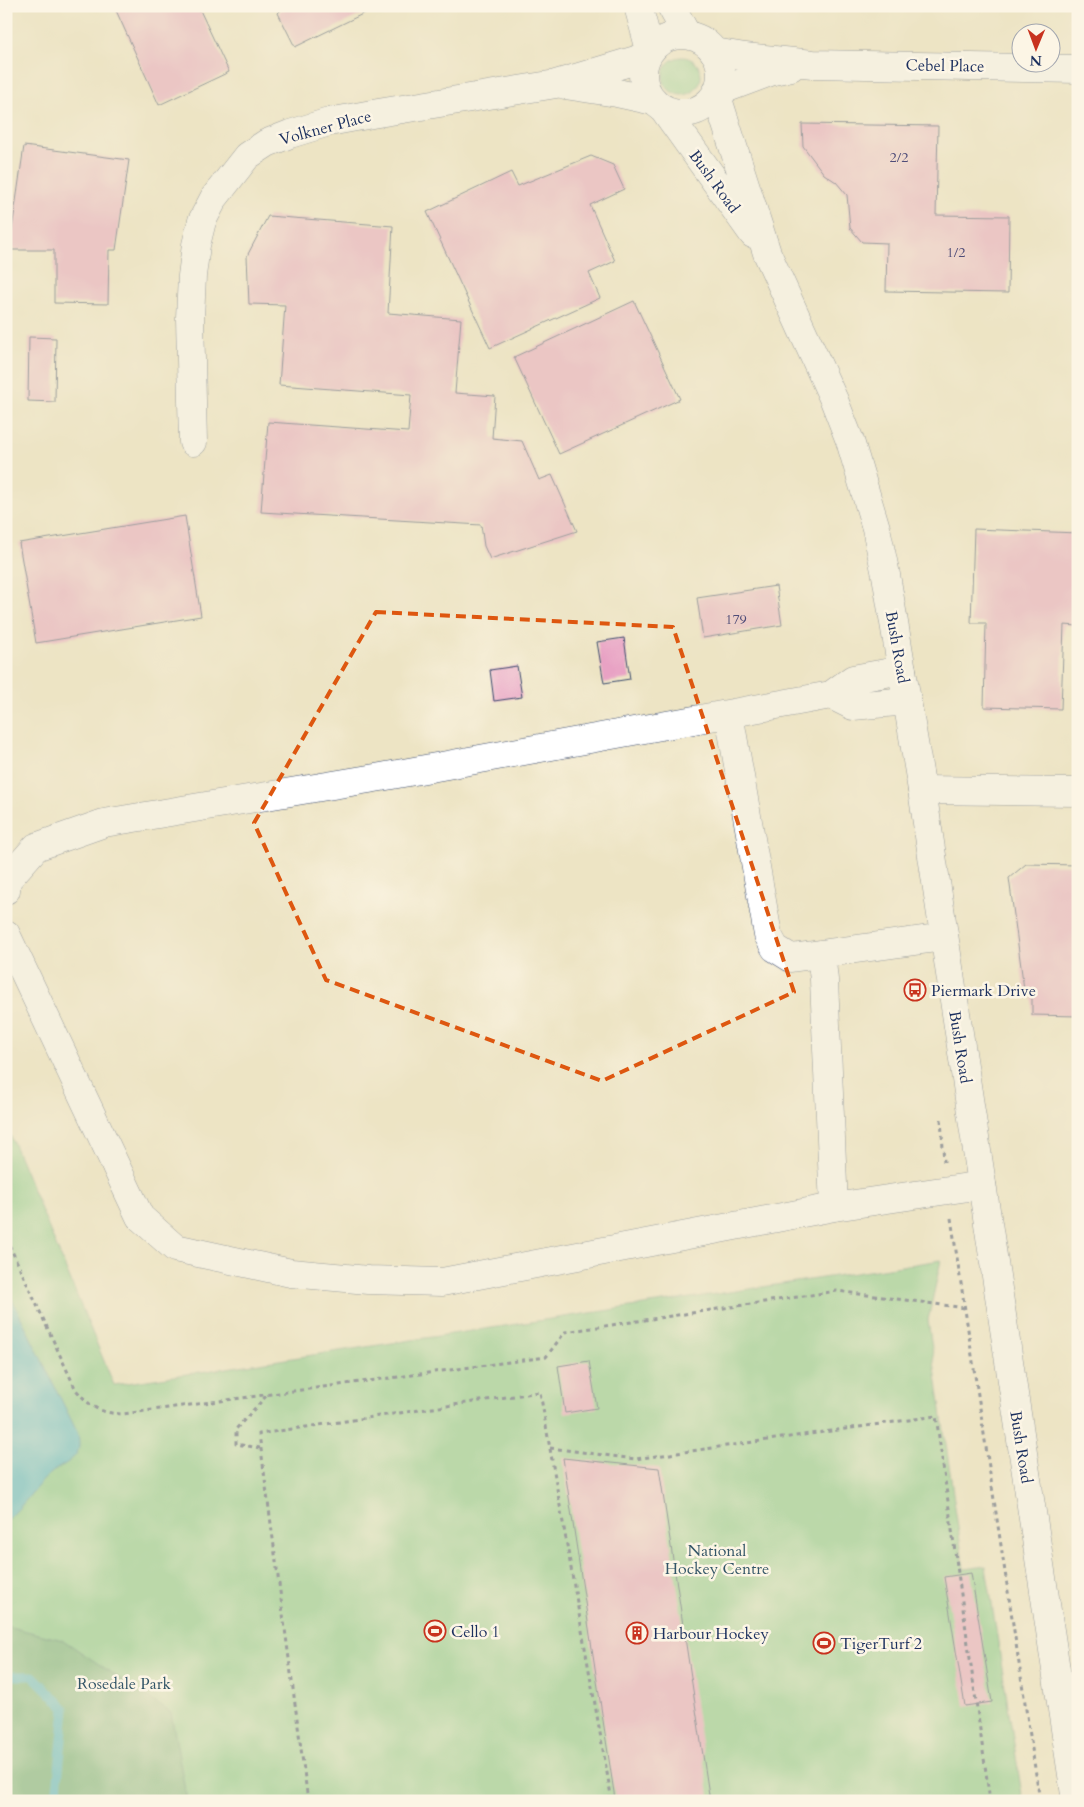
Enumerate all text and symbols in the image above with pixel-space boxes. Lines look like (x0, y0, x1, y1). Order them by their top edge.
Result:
north arrow (1012, 22, 1062, 72)
text: N (1030, 51, 1042, 70)
street label: Cebel Place (905, 54, 985, 78)
street label: Volkner Place (277, 105, 374, 151)
street label: Bush Road (684, 145, 745, 218)
house number: 2/2 (890, 148, 908, 167)
house number: 1/2 (947, 243, 965, 262)
street label: Bush Road (880, 609, 914, 686)
house number: 179 (725, 610, 747, 629)
bus stop icon: Piermark Drive (903, 978, 927, 1002)
place label: Piermark Drive (931, 980, 1036, 1002)
street label: Bush Road (943, 1009, 977, 1086)
street label: Bush Road (1004, 1409, 1038, 1486)
park label: National Hockey Centre (665, 1540, 769, 1580)
sports icon: Cello 1 (423, 1619, 447, 1643)
place label: Cello 1 (451, 1621, 500, 1643)
building icon: Harbour Hockey (625, 1621, 649, 1645)
place label: Harbour Hockey (653, 1623, 769, 1645)
sports icon: TigerTurf 2 (812, 1631, 836, 1655)
place label: TigerTurf 2 (840, 1633, 922, 1655)
park label: Rosedale Park (77, 1673, 172, 1695)

